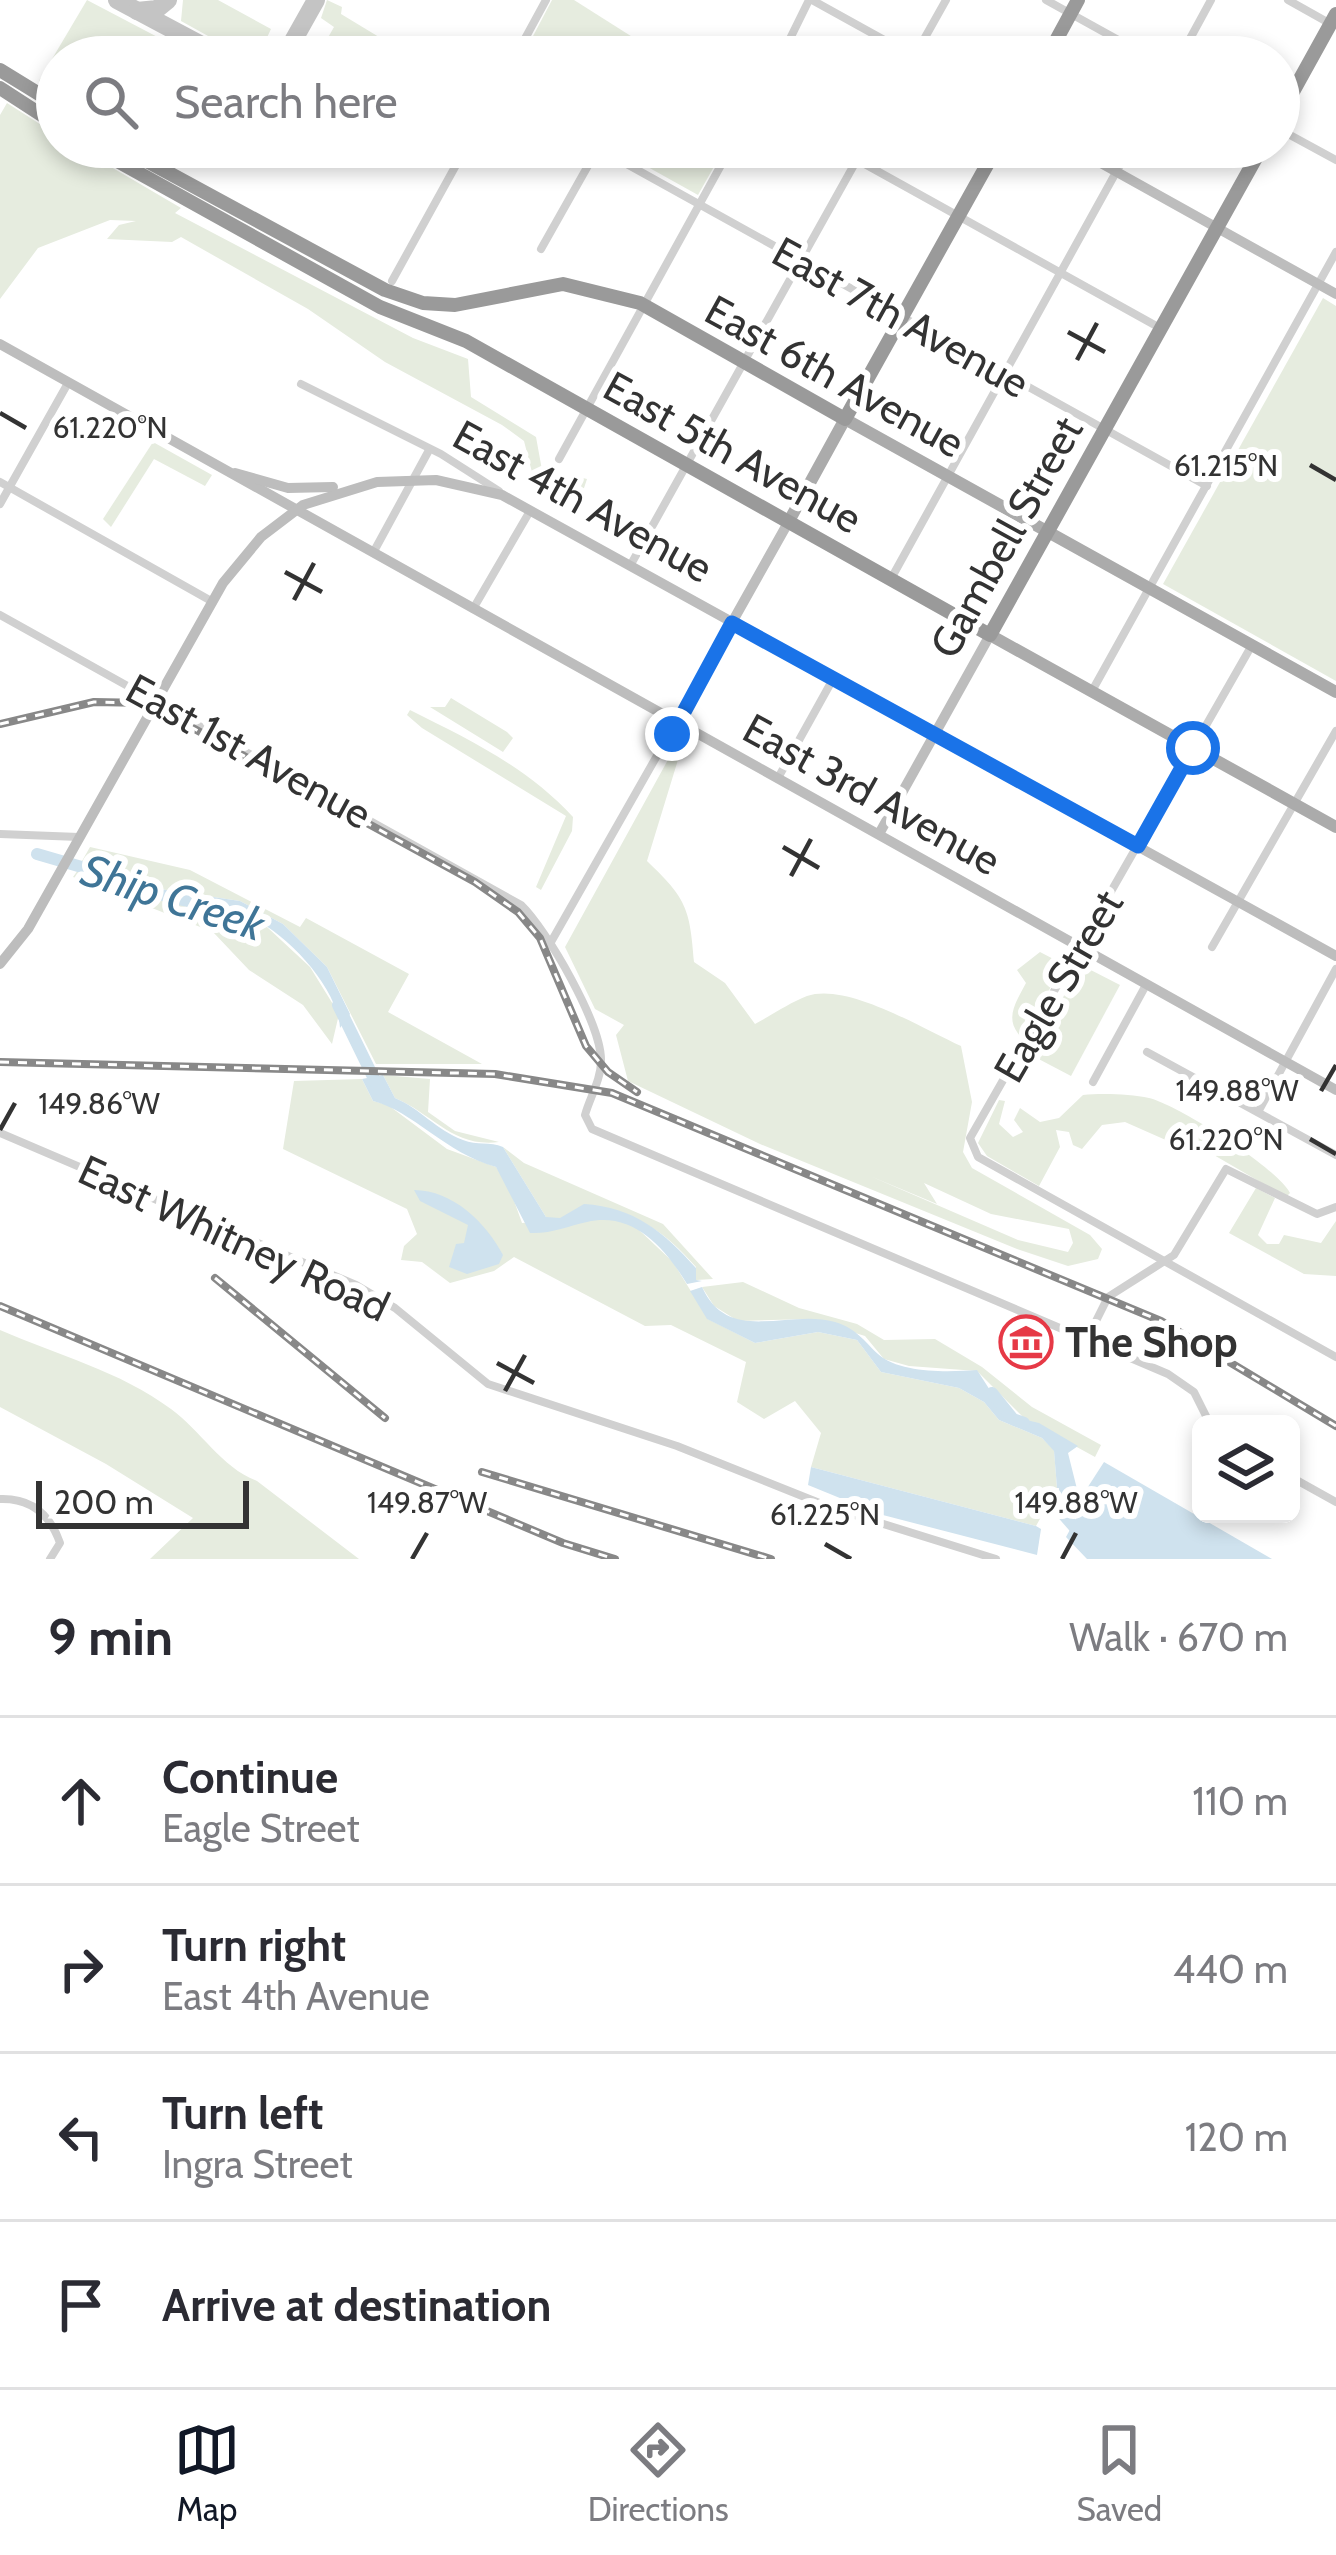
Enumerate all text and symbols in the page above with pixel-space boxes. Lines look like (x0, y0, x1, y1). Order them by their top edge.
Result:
search box (36, 36, 1300, 168)
icon: search (78, 69, 144, 135)
text: Search here (174, 75, 398, 129)
street label: East 7th Avenue (764, 225, 1038, 409)
street label: East 6th Avenue (697, 283, 973, 469)
street label: East 5th Avenue (595, 360, 871, 544)
street label: East 4th Avenue (444, 408, 722, 594)
street label: Gambell Street (918, 408, 1094, 666)
text: 61.220°N (52, 409, 168, 446)
text: 61.215°N (1174, 447, 1278, 484)
street label: East 1st Avenue (117, 662, 381, 840)
street label: East 3rd Avenue (734, 702, 1010, 886)
route end (645, 707, 699, 761)
route start (1166, 721, 1220, 775)
water label: Ship Creek (75, 842, 273, 952)
street label: Eagle Street (982, 881, 1134, 1091)
text: 149.88°W (1175, 1072, 1299, 1109)
text: 149.86°W (38, 1085, 160, 1122)
text: 61.220°N (1168, 1121, 1284, 1158)
street label: East Whitney Road (71, 1143, 397, 1333)
museum icon: The Shop (998, 1314, 1054, 1370)
place label: The Shop (1065, 1316, 1238, 1368)
map controls (1192, 1415, 1300, 1523)
button: layers (1192, 1415, 1300, 1523)
scale bar (36, 1475, 249, 1528)
text: 200 m (54, 1482, 154, 1522)
text: 149.87°W (367, 1484, 488, 1521)
text: 149.88°W (1014, 1484, 1138, 1521)
text: 61.225°N (770, 1496, 880, 1533)
text: 9 min (48, 1606, 173, 1668)
text: Walk · 670 m (1069, 1613, 1288, 1661)
text: Continue (162, 1750, 338, 1804)
icon: ahead (48, 1768, 114, 1834)
text: 110 m (1192, 1777, 1288, 1825)
text: Eagle Street (162, 1804, 360, 1852)
text: Turn right (162, 1918, 346, 1972)
icon: right (48, 1936, 114, 2002)
text: 440 m (1173, 1945, 1288, 1993)
text: East 4th Avenue (162, 1972, 430, 2020)
text: Turn left (162, 2086, 324, 2140)
icon: left (48, 2104, 114, 2170)
text: 120 m (1185, 2113, 1288, 2161)
text: Ingra Street (162, 2140, 353, 2188)
icon: arrive (48, 2272, 114, 2338)
text: Arrive at destination (162, 2278, 551, 2332)
tab: Map (174, 2417, 240, 2529)
tab: Directions (588, 2417, 729, 2529)
tab: Saved (1076, 2417, 1162, 2529)

